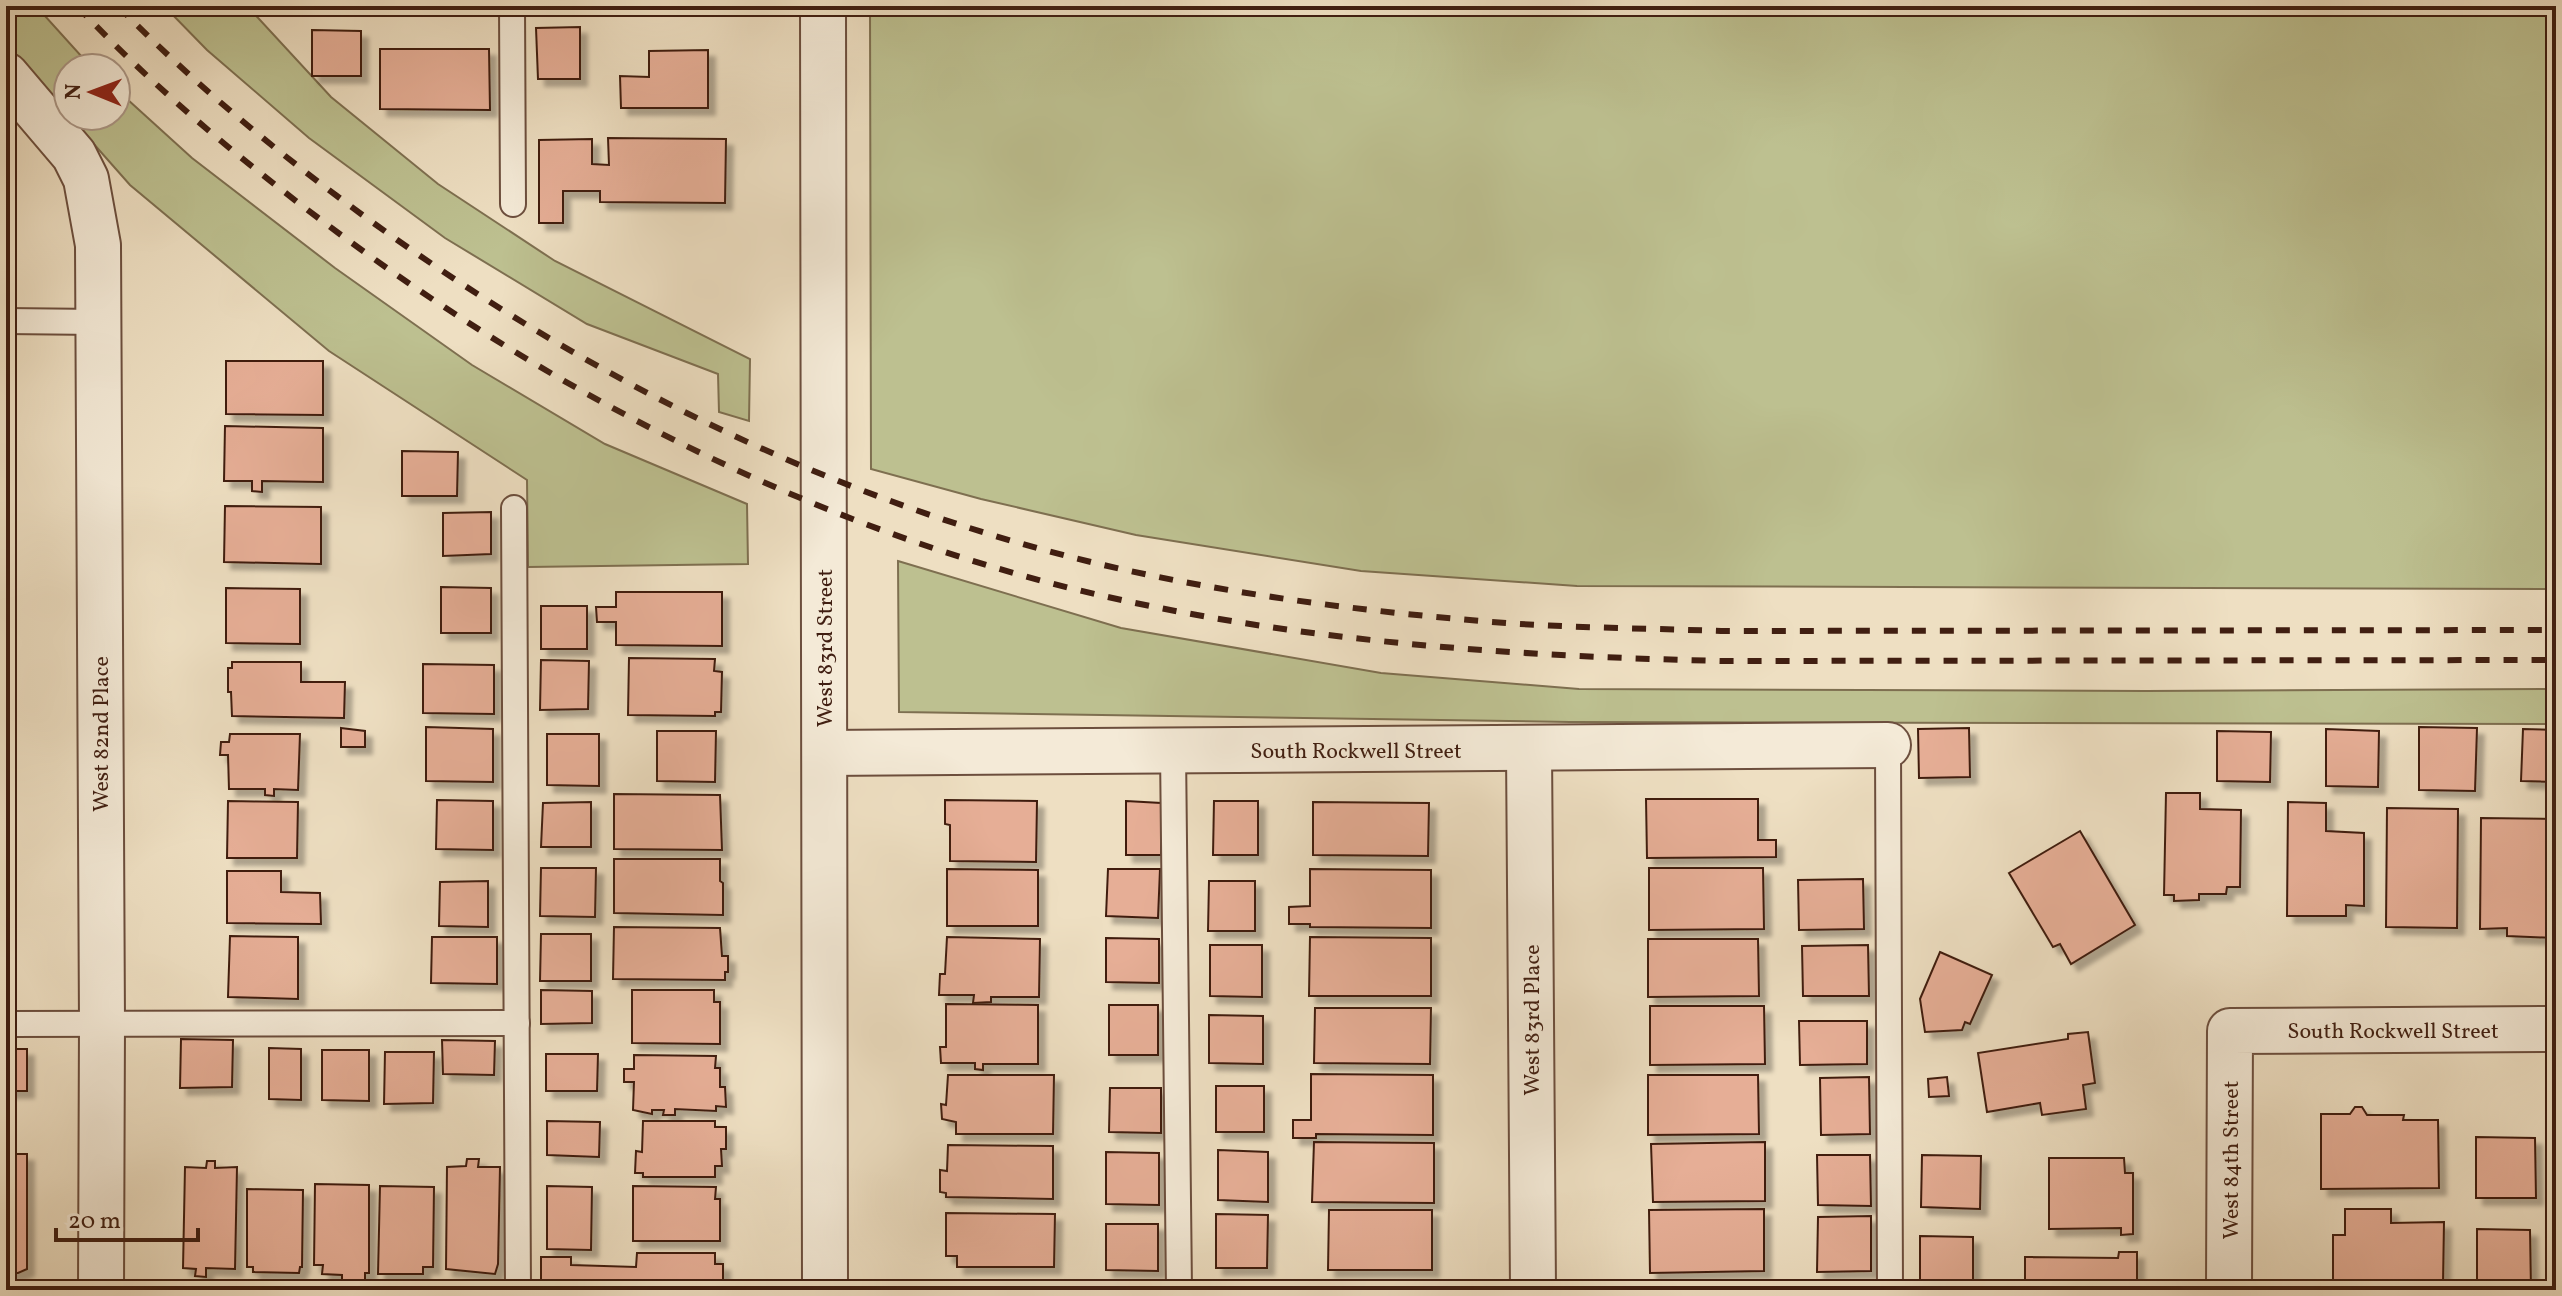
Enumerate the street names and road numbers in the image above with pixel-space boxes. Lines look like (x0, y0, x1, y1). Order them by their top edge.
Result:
street label: West 83rd Street (811, 569, 842, 727)
street label: West 82nd Place (87, 656, 118, 812)
street label: South Rockwell Street (1250, 737, 1462, 768)
street label: West 83rd Place (1518, 944, 1549, 1096)
street label: South Rockwell Street (2287, 1017, 2499, 1048)
street label: West 84th Street (2217, 1080, 2248, 1239)

